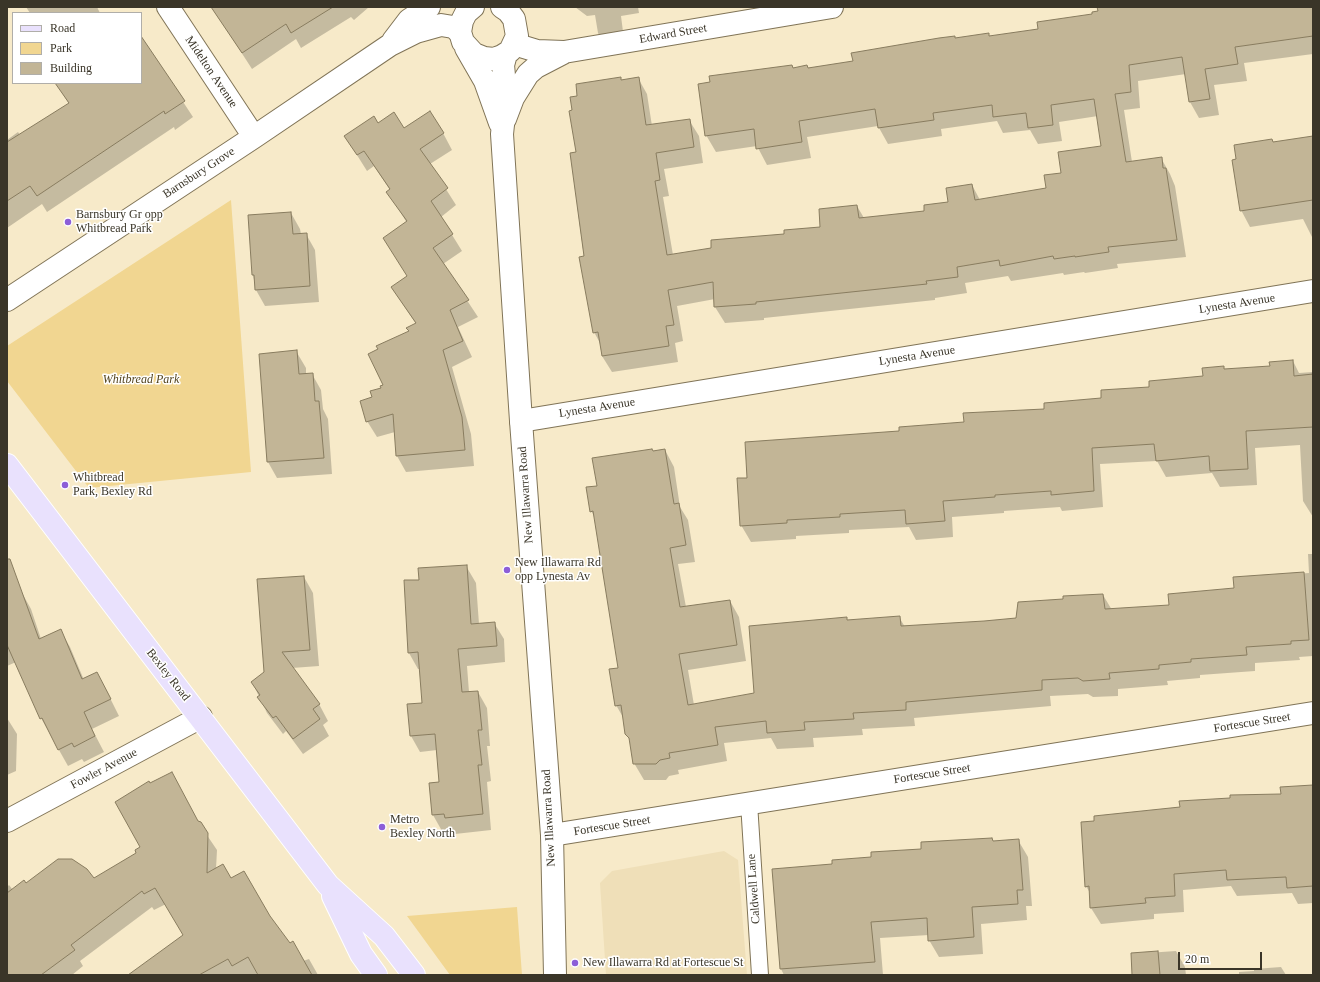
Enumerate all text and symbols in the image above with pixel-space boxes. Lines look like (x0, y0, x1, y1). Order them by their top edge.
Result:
legend (12, 12, 142, 84)
text: Road (50, 21, 75, 35)
street label: Edward Street (638, 21, 708, 47)
street label: Midelton Avenue (182, 33, 240, 111)
text: Park (50, 41, 72, 55)
text: Building (50, 61, 92, 75)
street label: Barnsbury Grove (160, 144, 238, 202)
place label: Barnsbury Gr opp Whitbread Park (76, 208, 163, 236)
marker: Barnsbury Gr opp Whitbread Park (63, 217, 73, 227)
street label: Lynesta Avenue (1198, 291, 1276, 317)
street label: Lynesta Avenue (878, 343, 956, 369)
park label: Whitbread Park (103, 373, 179, 387)
street label: Lynesta Avenue (558, 395, 636, 421)
street label: New Illawarra Road (515, 446, 537, 544)
place label: Whitbread Park, Bexley Rd (73, 471, 152, 499)
marker: Whitbread Park, Bexley Rd (60, 480, 70, 490)
place label: New Illawarra Rd opp Lynesta Av (515, 556, 601, 584)
marker: New Illawarra Rd opp Lynesta Av (502, 565, 512, 575)
street label: Bexley Road (143, 646, 193, 704)
street label: Fortescue Street (1213, 710, 1291, 736)
street label: Fowler Avenue (68, 745, 140, 793)
street label: Fortescue Street (893, 761, 971, 787)
street label: New Illawarra Road (539, 769, 559, 867)
place label: Metro Bexley North (390, 813, 455, 841)
street label: Fortescue Street (573, 813, 651, 839)
marker: Metro Bexley North (377, 822, 387, 832)
street label: Caldwell Lane (744, 853, 764, 925)
scale bar (1180, 944, 1264, 970)
text: 20 m (1185, 952, 1209, 966)
place label: New Illawarra Rd at Fortescue St (583, 956, 743, 970)
marker: New Illawarra Rd at Fortescue St (570, 958, 580, 968)

